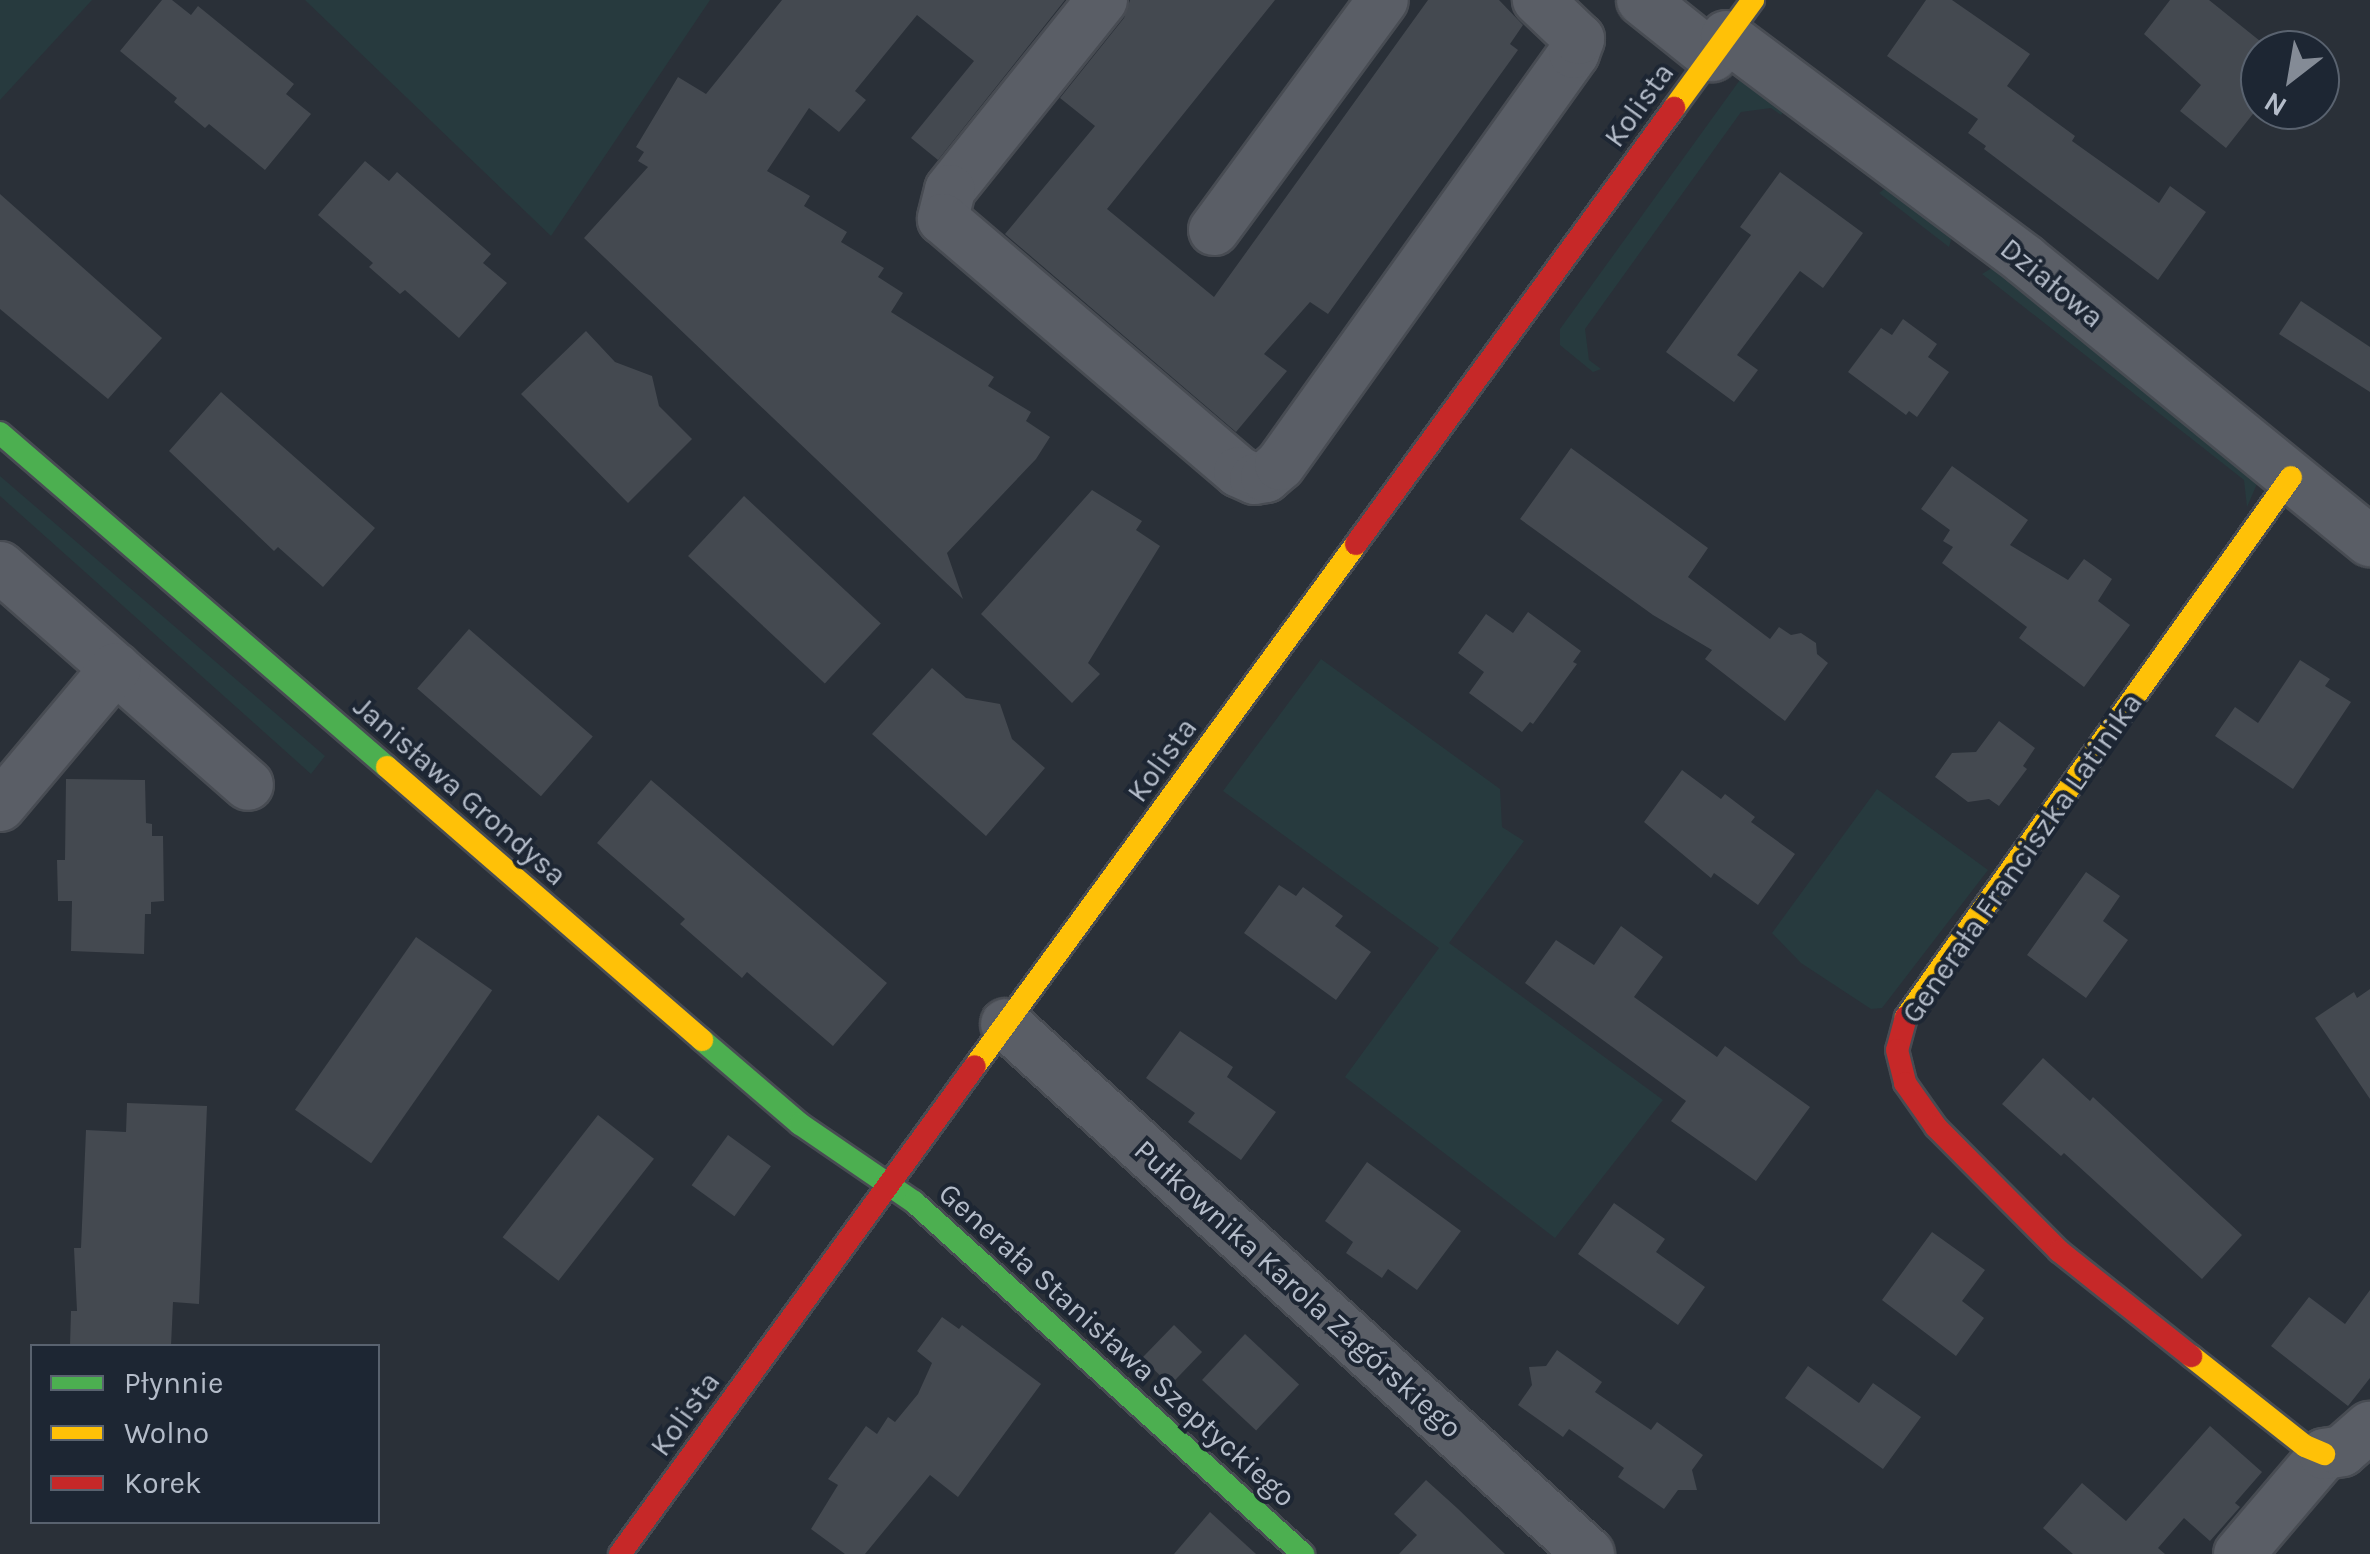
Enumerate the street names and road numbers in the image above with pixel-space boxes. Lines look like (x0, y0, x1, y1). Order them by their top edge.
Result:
street label: Kolista (1596, 56, 1682, 154)
street label: Działowa (1993, 230, 2111, 336)
street label: Generała Franciszka Latinika (1894, 686, 2150, 1030)
street label: Janisława Grondysa (346, 689, 574, 893)
street label: Kolista (1119, 711, 1205, 809)
street label: Pułkownika Karola Zagórskiego (1127, 1132, 1469, 1446)
street label: Generała Stanisława Szeptyckiego (931, 1175, 1303, 1515)
street label: Kolista (642, 1365, 728, 1463)

